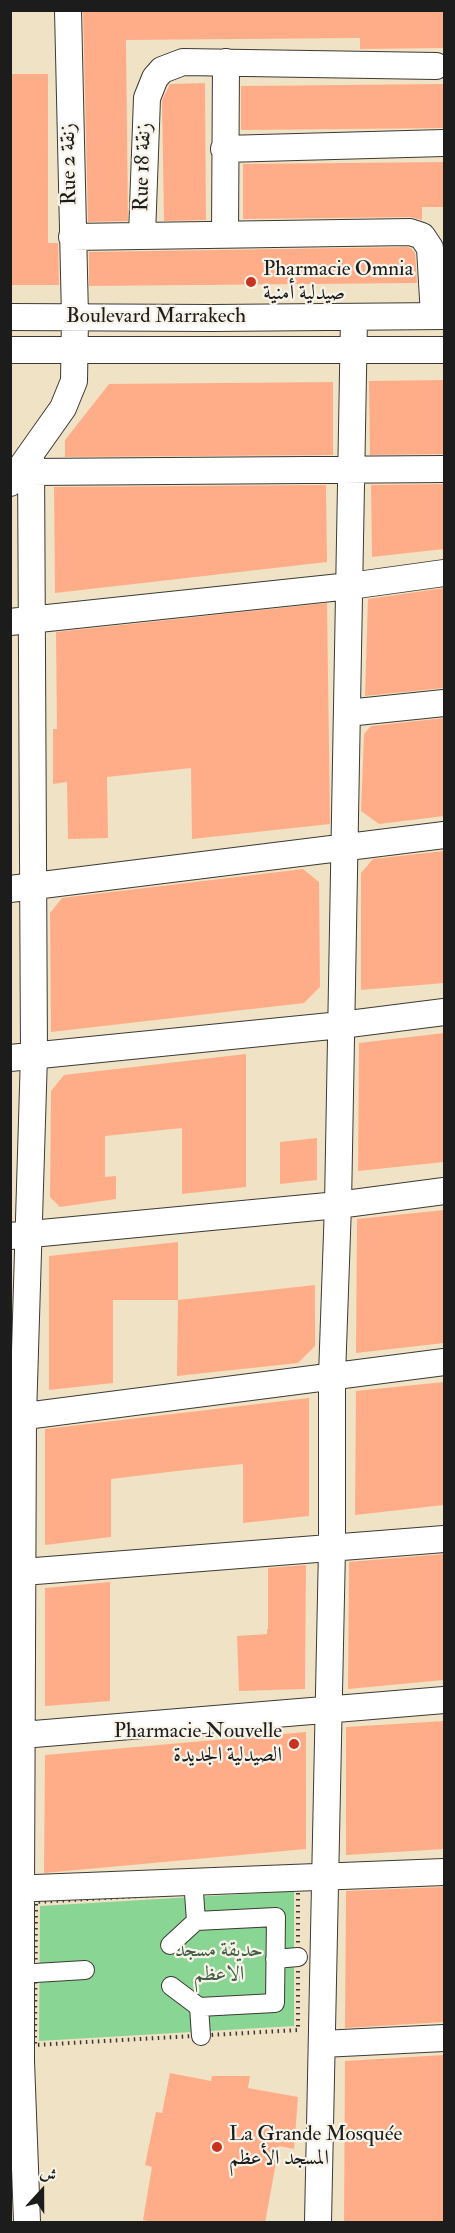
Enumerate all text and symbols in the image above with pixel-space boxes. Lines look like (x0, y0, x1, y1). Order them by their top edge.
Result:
street label: Rue 18 زنقة (130, 122, 158, 212)
street label: Rue 2 زنقة (57, 123, 83, 205)
place label: Pharmacie Omnia صيدلية أمنية (263, 257, 413, 307)
marker: Pharmacie Omnia صيدلية أمنية (244, 275, 258, 289)
street label: Boulevard Marrakech (66, 304, 246, 330)
place label: Pharmacie Nouvelle الصيدلية الجديدة (114, 1719, 282, 1769)
marker: Pharmacie Nouvelle الصيدلية الجديدة (287, 1737, 301, 1751)
park label: حديقة مسجد الاعظم (175, 1938, 263, 1988)
place label: La Grande Mosquée المسجد الأعظم (229, 2122, 402, 2172)
marker: La Grande Mosquée المسجد الأعظم (210, 2140, 224, 2154)
north arrow (12, 2161, 72, 2221)
text: ش (37, 2162, 59, 2186)

